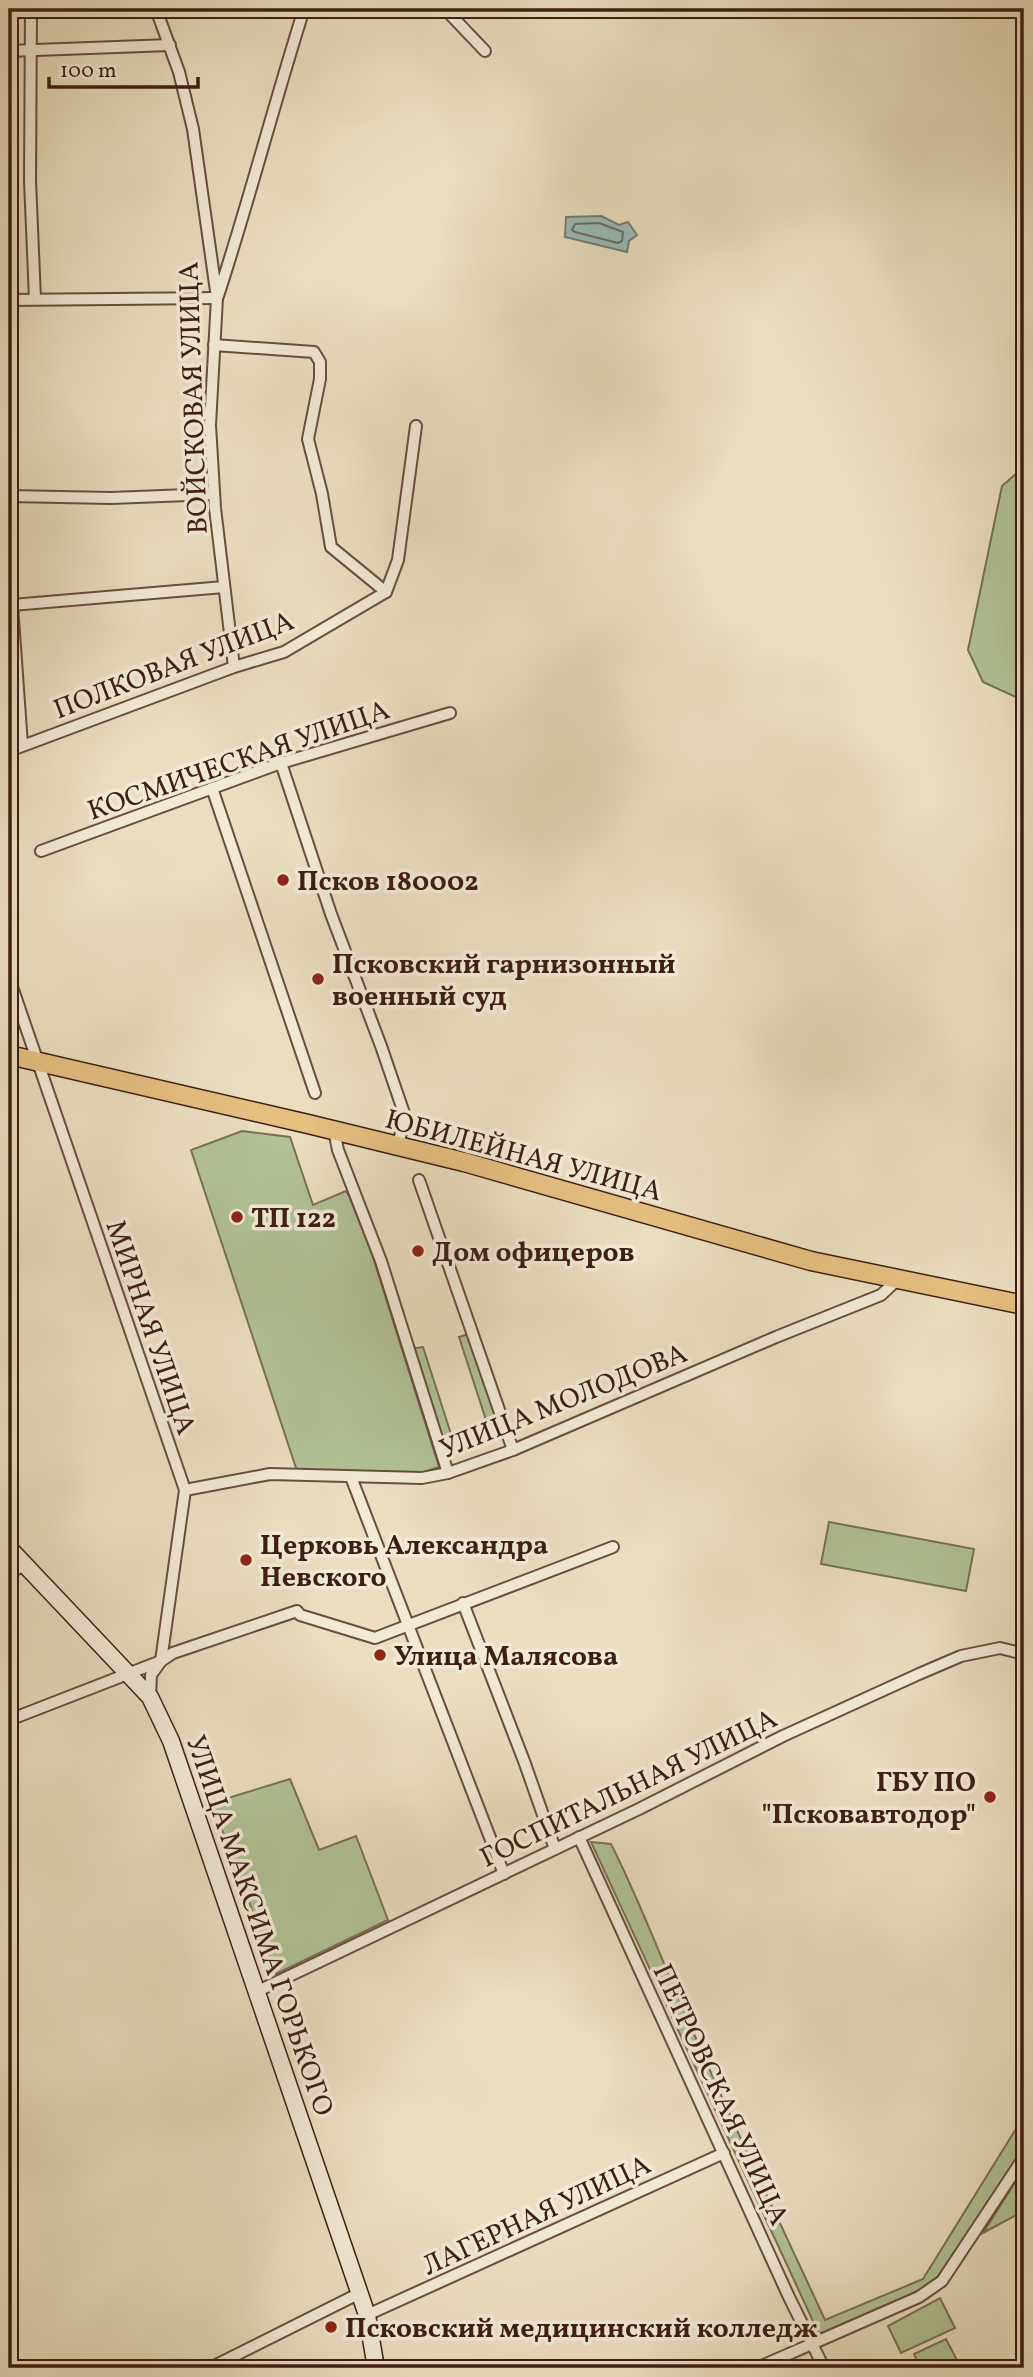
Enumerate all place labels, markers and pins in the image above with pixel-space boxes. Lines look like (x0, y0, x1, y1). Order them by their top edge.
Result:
place label: Псков 180002 (297, 863, 479, 902)
marker: Псков 180002 (275, 872, 291, 888)
place label: Псковский гарнизонный военный суд (332, 946, 676, 1017)
marker: Псковский гарнизонный военный суд (310, 971, 326, 987)
place label: ТП 122 (251, 1200, 336, 1239)
marker: ТП 122 (229, 1209, 245, 1225)
place label: Дом офицеров (432, 1234, 635, 1273)
marker: Дом офицеров (410, 1243, 426, 1259)
place label: Церковь Александра Невского (260, 1527, 548, 1598)
marker: Церковь Александра Невского (238, 1552, 254, 1568)
place label: Улица Малясова (394, 1638, 618, 1677)
marker: Улица Малясова (372, 1647, 388, 1663)
place label: ГБУ ПО "Псковавтодор" (761, 1764, 976, 1835)
marker: ГБУ ПО "Псковавтодор" (982, 1789, 998, 1805)
place label: Псковский медицинский колледж (345, 2310, 818, 2349)
marker: Псковский медицинский колледж (323, 2319, 339, 2335)

